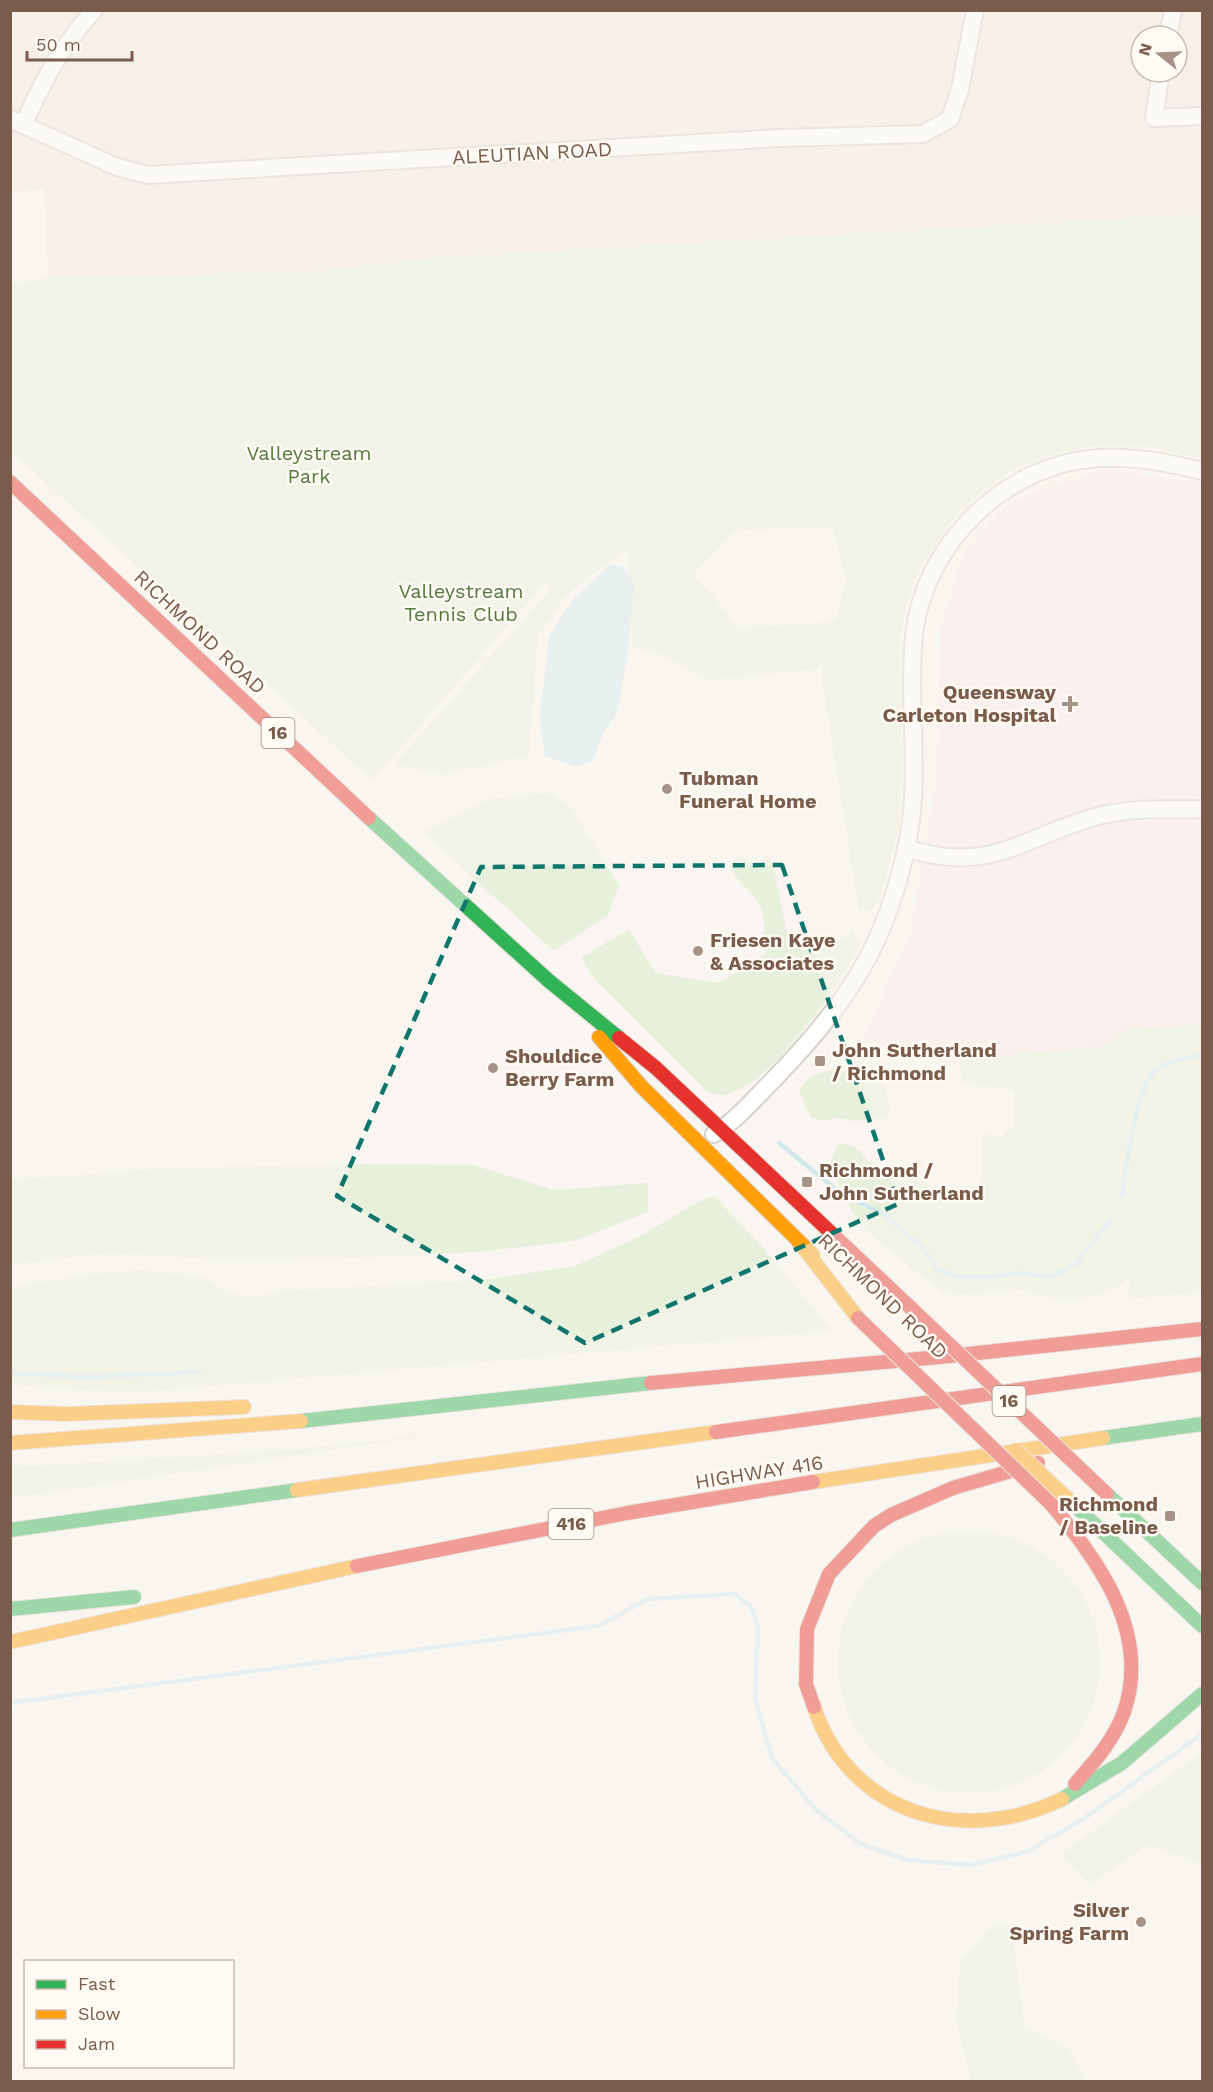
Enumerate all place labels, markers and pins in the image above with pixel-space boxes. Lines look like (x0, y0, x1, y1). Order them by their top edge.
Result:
place label: Queensway Carleton Hospital (883, 680, 1057, 727)
marker: Queensway Carleton Hospital (1061, 695, 1079, 713)
place label: Tubman Funeral Home (679, 766, 816, 813)
marker: Tubman Funeral Home (660, 782, 674, 796)
place label: Friesen Kaye & Associates (710, 928, 836, 975)
marker: Friesen Kaye & Associates (691, 944, 705, 958)
place label: John Sutherland / Richmond (832, 1038, 997, 1085)
place label: Shouldice Berry Farm (505, 1044, 614, 1091)
marker: John Sutherland / Richmond (813, 1054, 827, 1068)
marker: Shouldice Berry Farm (486, 1061, 500, 1075)
place label: Richmond / John Sutherland (819, 1158, 984, 1205)
marker: Richmond / John Sutherland (800, 1175, 814, 1189)
place label: Richmond / Baseline (1059, 1492, 1158, 1539)
marker: Richmond / Baseline (1163, 1509, 1177, 1523)
place label: Silver Spring Farm (1010, 1898, 1129, 1945)
marker: Silver Spring Farm (1134, 1915, 1148, 1929)

